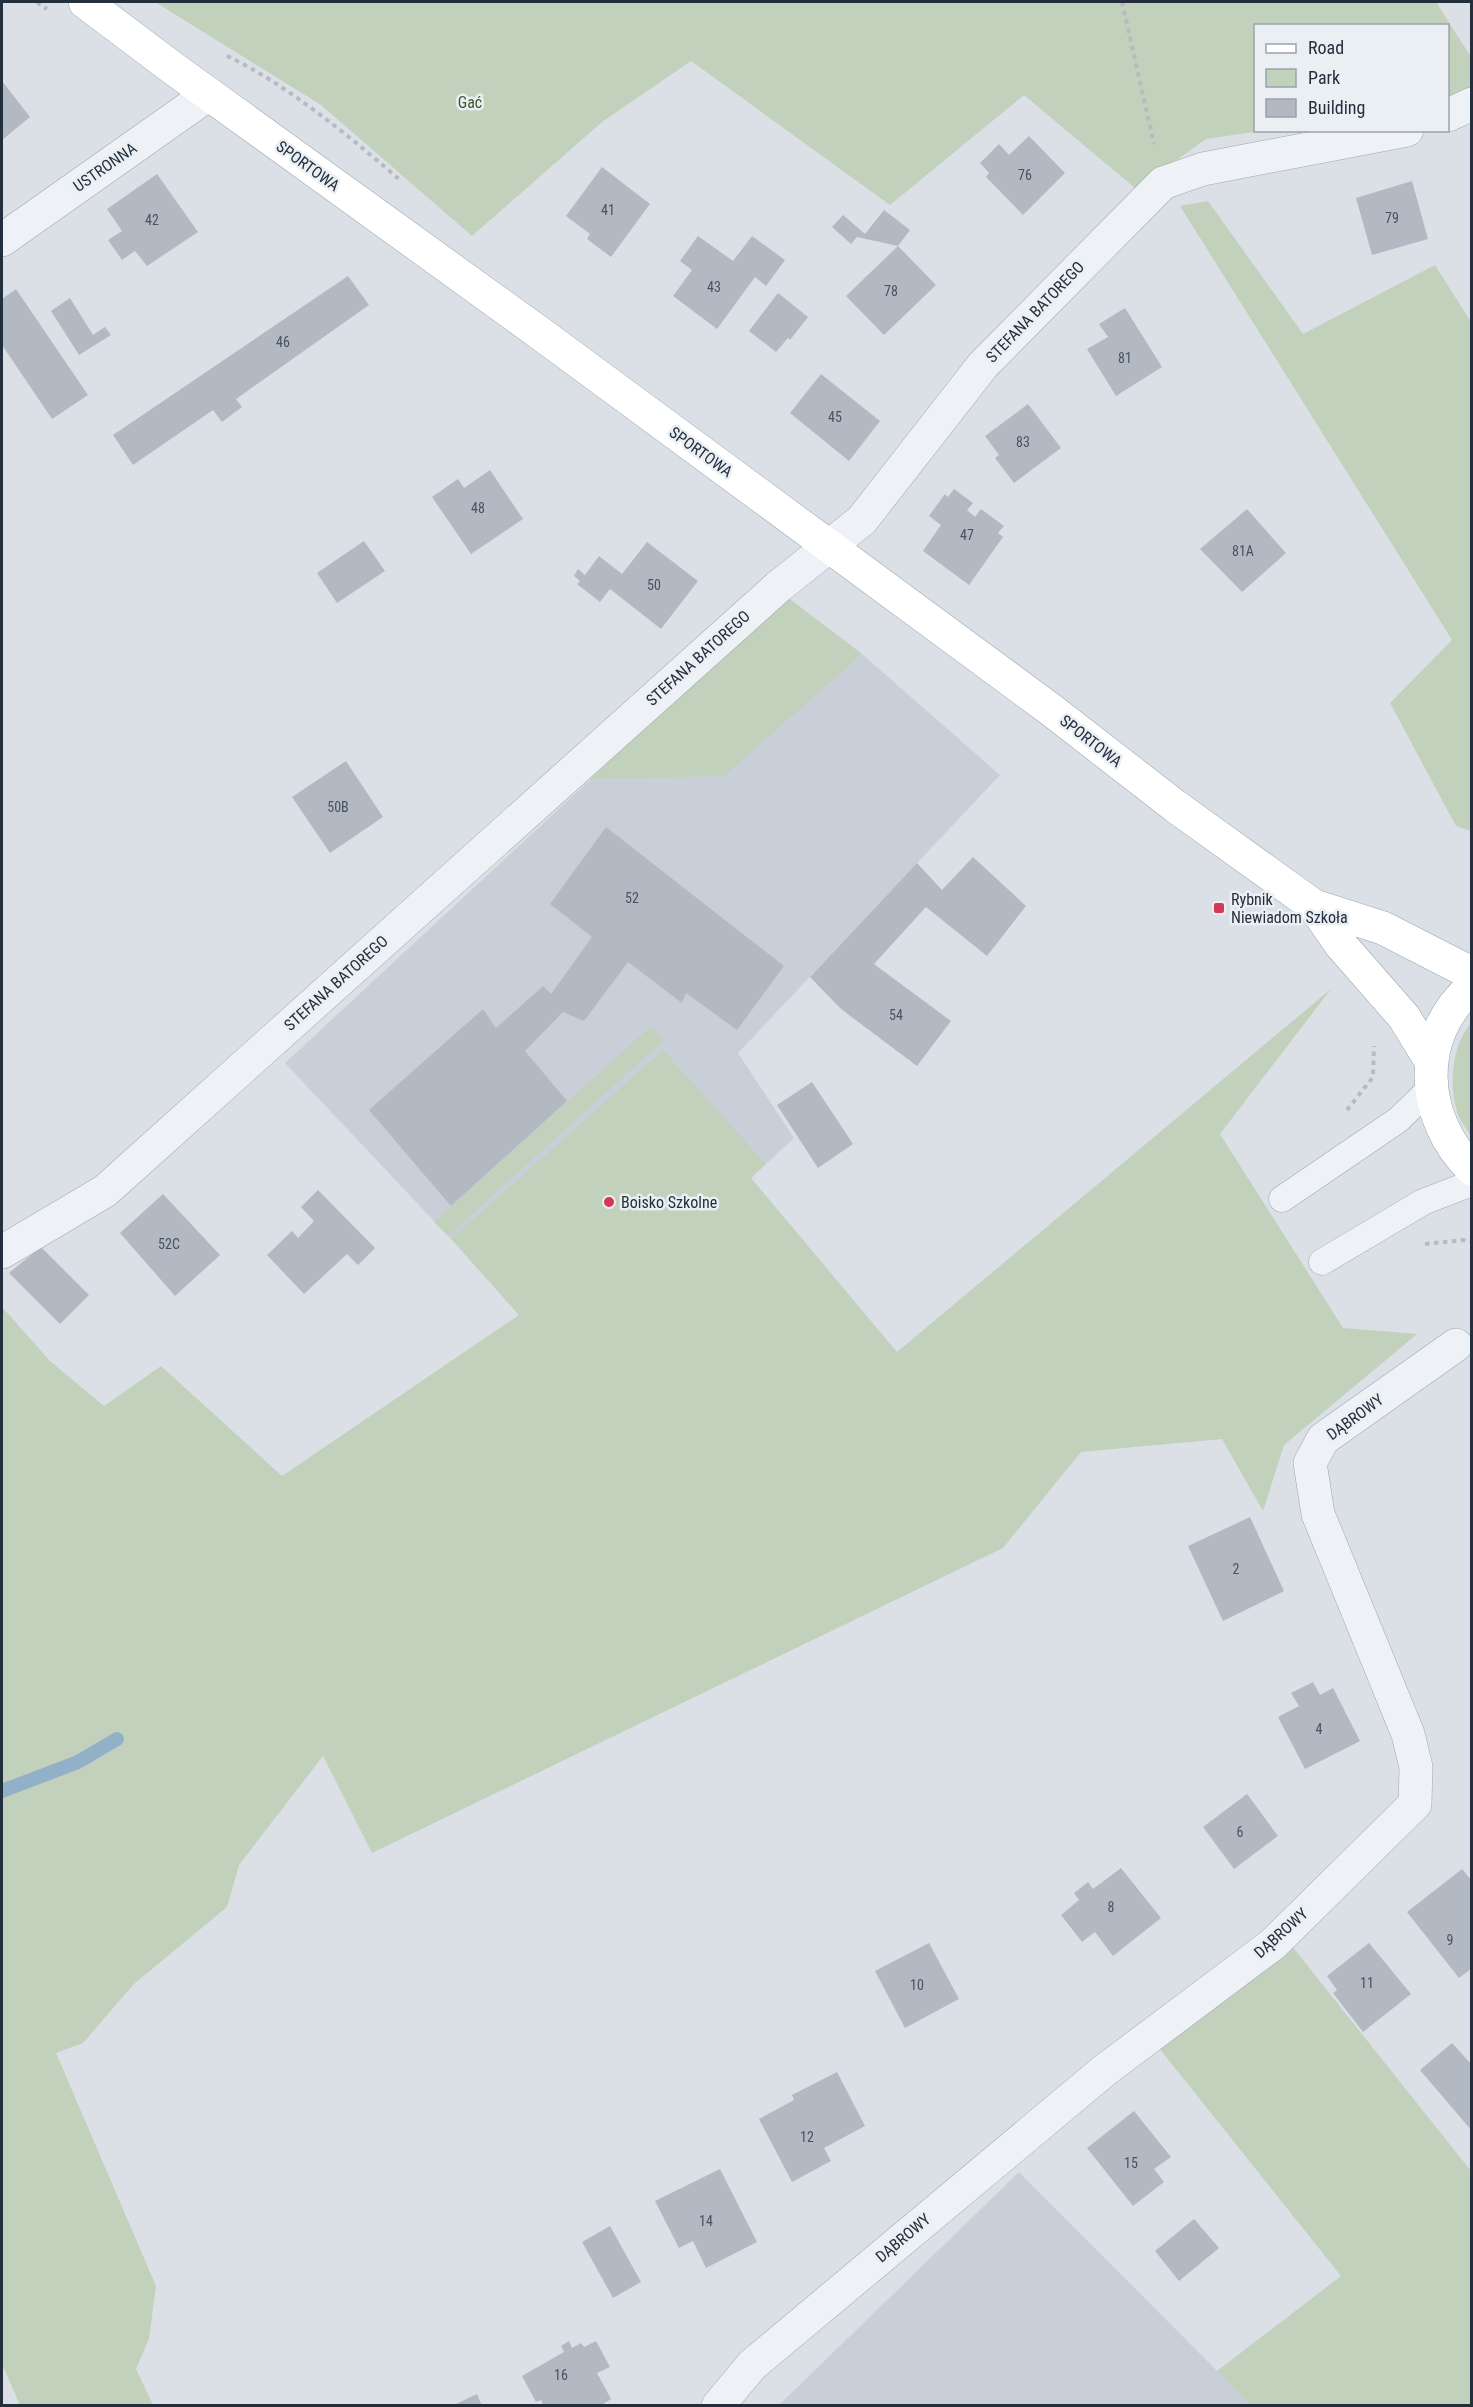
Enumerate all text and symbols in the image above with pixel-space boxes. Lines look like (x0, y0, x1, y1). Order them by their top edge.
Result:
legend (1254, 24, 1449, 132)
text: Road (1308, 37, 1344, 58)
text: Park (1308, 67, 1340, 88)
park label: Gać (458, 93, 482, 112)
text: Building (1308, 97, 1365, 118)
street label: SPORTOWA (273, 137, 343, 195)
street label: USTRONNA (70, 138, 140, 196)
house number: 76 (1018, 167, 1032, 183)
house number: 41 (601, 202, 615, 218)
house number: 79 (1385, 210, 1399, 226)
house number: 42 (145, 212, 159, 228)
street label: STEFANA BATOREGO (982, 257, 1088, 367)
house number: 43 (707, 279, 721, 295)
house number: 78 (884, 283, 898, 299)
house number: 46 (276, 334, 290, 350)
house number: 81 (1118, 350, 1132, 366)
house number: 45 (828, 409, 842, 425)
street label: SPORTOWA (666, 423, 736, 481)
house number: 83 (1016, 434, 1030, 450)
house number: 48 (471, 500, 485, 516)
house number: 47 (960, 527, 974, 543)
house number: 81A (1232, 543, 1254, 559)
house number: 50 (647, 577, 661, 593)
street label: STEFANA BATOREGO (642, 606, 754, 710)
street label: SPORTOWA (1056, 711, 1126, 771)
house number: 50B (327, 799, 349, 815)
house number: 52 (625, 890, 639, 906)
place label: Rybnik Niewiadom Szkoła (1231, 890, 1348, 927)
marker: Rybnik Niewiadom Szkoła (1212, 901, 1226, 915)
street label: STEFANA BATOREGO (280, 931, 392, 1035)
house number: 54 (889, 1007, 903, 1023)
place label: Boisko Szkolne (621, 1193, 717, 1212)
marker: Boisko Szkolne (602, 1195, 616, 1209)
house number: 52C (158, 1236, 180, 1252)
street label: DĄBROWY (1323, 1390, 1388, 1444)
house number: 2 (1233, 1561, 1240, 1577)
house number: 4 (1316, 1721, 1323, 1737)
house number: 6 (1237, 1824, 1244, 1840)
house number: 8 (1108, 1899, 1115, 1915)
street label: DĄBROWY (1250, 1904, 1312, 1962)
house number: 9 (1447, 1932, 1453, 1948)
house number: 11 (1360, 1975, 1374, 1991)
house number: 10 (910, 1977, 924, 1993)
house number: 12 (800, 2129, 814, 2145)
house number: 15 (1124, 2155, 1138, 2171)
street label: DĄBROWY (872, 2209, 935, 2266)
house number: 14 (699, 2213, 713, 2229)
house number: 16 (554, 2367, 568, 2383)

